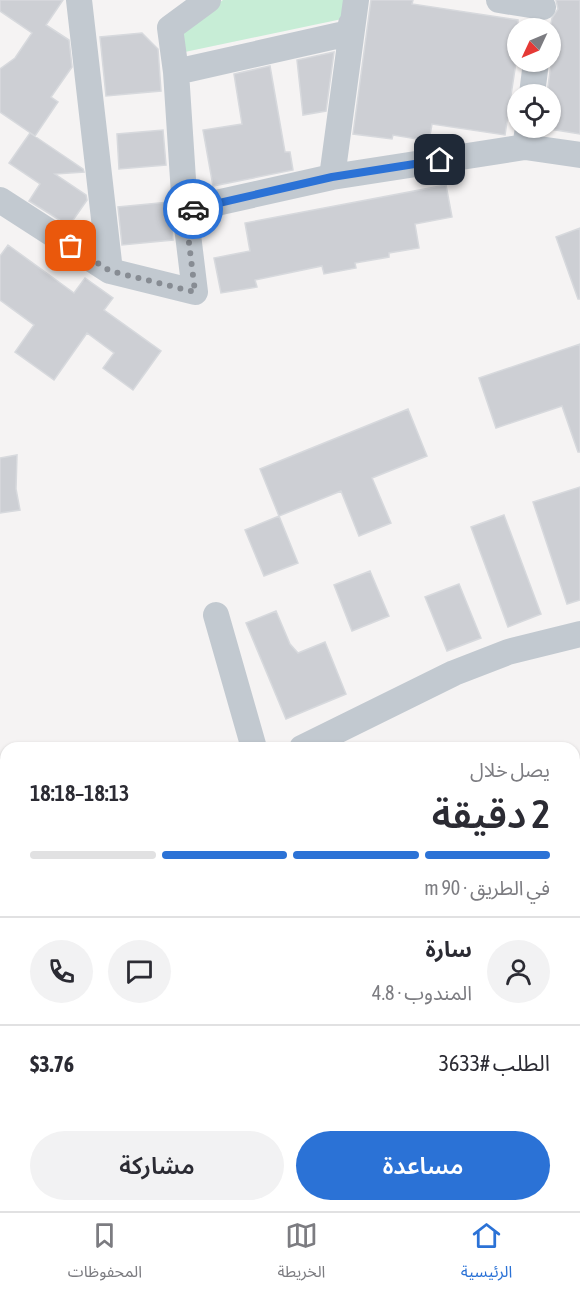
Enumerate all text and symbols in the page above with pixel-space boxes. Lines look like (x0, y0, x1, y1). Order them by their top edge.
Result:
north arrow (507, 18, 561, 72)
map controls (507, 18, 561, 138)
button: locate (507, 84, 561, 138)
pin (414, 134, 465, 185)
icon: home (423, 143, 456, 176)
courier (163, 179, 223, 239)
icon: car (177, 193, 210, 226)
pin (45, 220, 96, 271)
icon: bag (54, 229, 87, 262)
text: يصل خلال (470, 758, 550, 781)
text: 18:13–18:18 (30, 780, 129, 806)
text: 2 دقيقة (432, 792, 550, 836)
text: في الطريق · 90 m (424, 876, 550, 899)
text: سارة (426, 936, 472, 962)
button: phone (30, 940, 93, 1003)
button: chat (108, 940, 171, 1003)
button: person (487, 940, 550, 1003)
text: المندوب · 4.8 (372, 981, 472, 1004)
text: الطلب #3633 (439, 1050, 550, 1076)
text: $3.76 (30, 1051, 74, 1077)
button: مشاركة (30, 1131, 284, 1200)
button: مساعدة (296, 1131, 550, 1200)
tab: المحفوظات (68, 1219, 142, 1289)
tab: الخريطة (277, 1219, 325, 1289)
tab: الرئيسية (461, 1219, 512, 1289)

